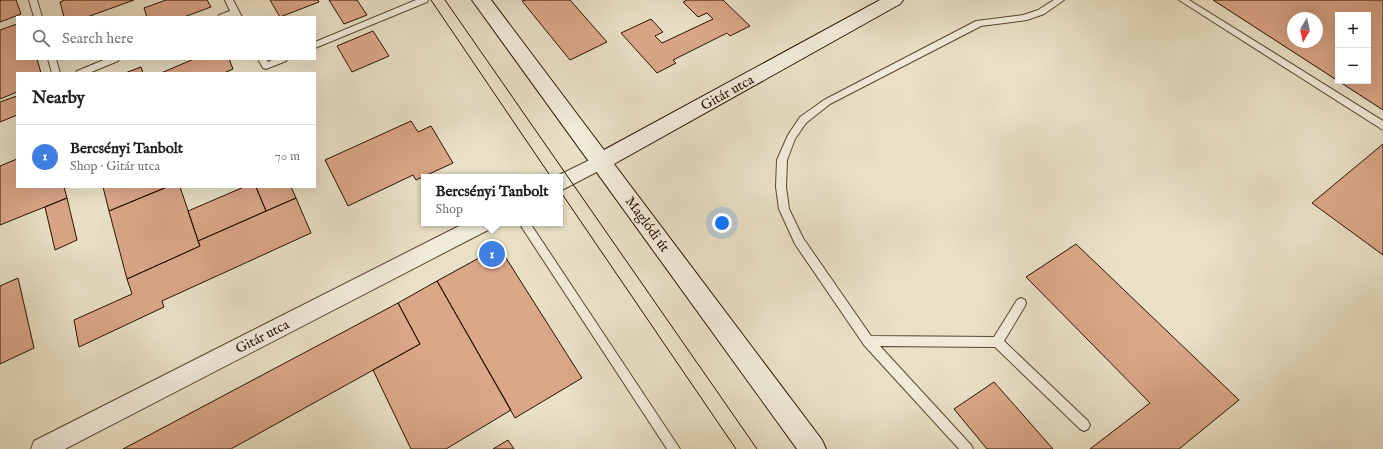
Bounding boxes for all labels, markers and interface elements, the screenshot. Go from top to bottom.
north arrow [1287,12,1323,48]
map controls [1335,12,1371,84]
button: + [1335,12,1371,48]
search box [16,16,316,60]
icon: search [30,27,52,49]
text: Search here [62,29,133,48]
button: − [1335,48,1371,84]
street label: Gitár utca [698,70,758,115]
text: Nearby [32,88,85,109]
text: Bercsényi Tanbolt [70,139,183,158]
text: 1 [43,148,47,165]
text: 70 m [275,148,300,165]
text: Shop · Gitár utca [70,158,160,175]
popup [421,174,563,226]
text: Bercsényi Tanbolt [436,182,549,201]
street label: Maglódi út [621,193,674,256]
text: Shop [436,201,463,218]
your location [712,213,732,233]
pin: 1 [479,239,505,269]
street label: Gitár utca [233,315,293,358]

